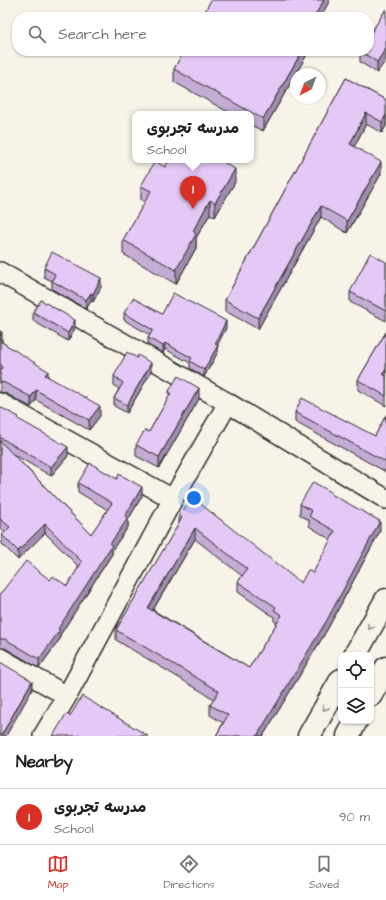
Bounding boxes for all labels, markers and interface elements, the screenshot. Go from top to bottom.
search box [12,12,374,56]
icon: search [26,23,48,45]
text: Search here [58,24,147,45]
north arrow [290,68,326,104]
popup [132,111,254,163]
text: مدرسه تجربوى [147,118,239,139]
text: School [147,141,187,159]
pin: 1 [180,176,206,209]
your location [184,488,204,508]
one-way arrow [368,623,375,630]
map controls [338,652,374,724]
button: locate [338,652,374,688]
button: layers [338,688,374,724]
one-way arrow [323,704,330,711]
text: Nearby [16,750,73,774]
text: مدرسه تجربوى [54,797,146,818]
text: 1 [28,808,30,826]
text: 90 m [339,808,370,826]
text: School [54,820,94,838]
tab: Map [47,853,69,892]
tab: Directions [163,853,215,892]
tab: Saved [309,853,339,892]

